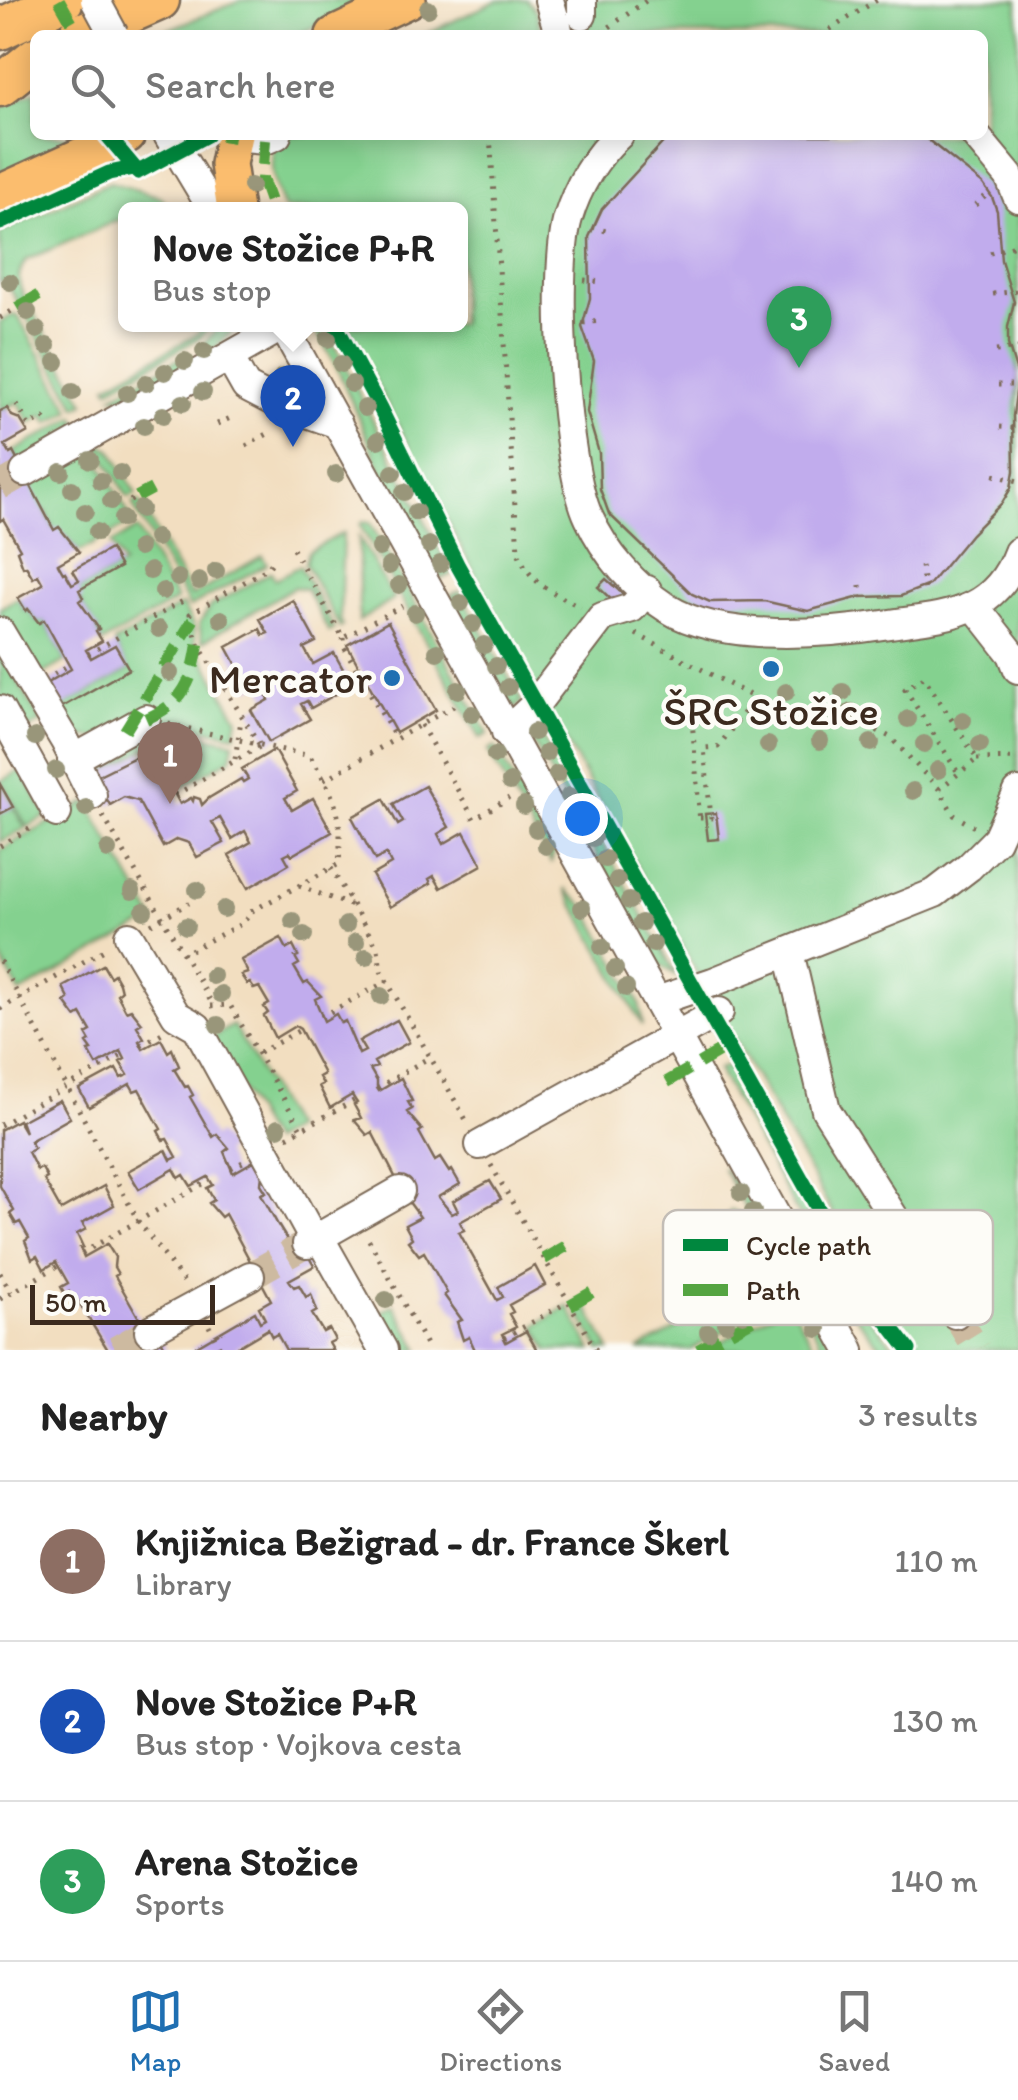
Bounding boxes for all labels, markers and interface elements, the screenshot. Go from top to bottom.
search box [30,30,988,140]
icon: search [65,58,120,113]
text: Search here [145,62,336,108]
popup [118,202,468,332]
text: Nove Stožice P+R [152,225,434,271]
text: Bus stop [152,271,271,309]
pin: 3 [766,286,832,368]
pin: 2 [260,364,326,447]
place label: Mercator [209,653,372,704]
marker: ŠRC Stožice [760,658,782,680]
marker: Mercator [381,667,403,689]
place label: ŠRC Stožice [663,685,879,736]
pin: 1 [138,722,202,804]
your location [557,793,608,844]
legend [663,1210,993,1325]
text: Cycle path [746,1228,871,1262]
text: Path [746,1273,800,1307]
scale bar [30,1280,215,1324]
text: 50 m [45,1285,107,1319]
text: Nearby [40,1390,167,1441]
text: 3 results [858,1396,978,1434]
text: Knjižnica Bežigrad - dr. France Škerl [135,1519,729,1565]
text: 1 [65,1542,80,1580]
text: 110 m [894,1542,978,1580]
text: Library [135,1565,232,1603]
text: Nove Stožice P+R [135,1679,417,1725]
text: 2 [64,1702,81,1740]
text: 130 m [892,1702,978,1740]
text: Bus stop · Vojkova cesta [135,1725,462,1763]
text: Arena Stožice [135,1839,358,1885]
text: 3 [64,1862,81,1900]
text: 140 m [890,1862,978,1900]
text: Sports [135,1885,225,1923]
tab: Map [128,1984,183,2078]
tab: Directions [439,1984,562,2078]
tab: Saved [818,1984,890,2078]

